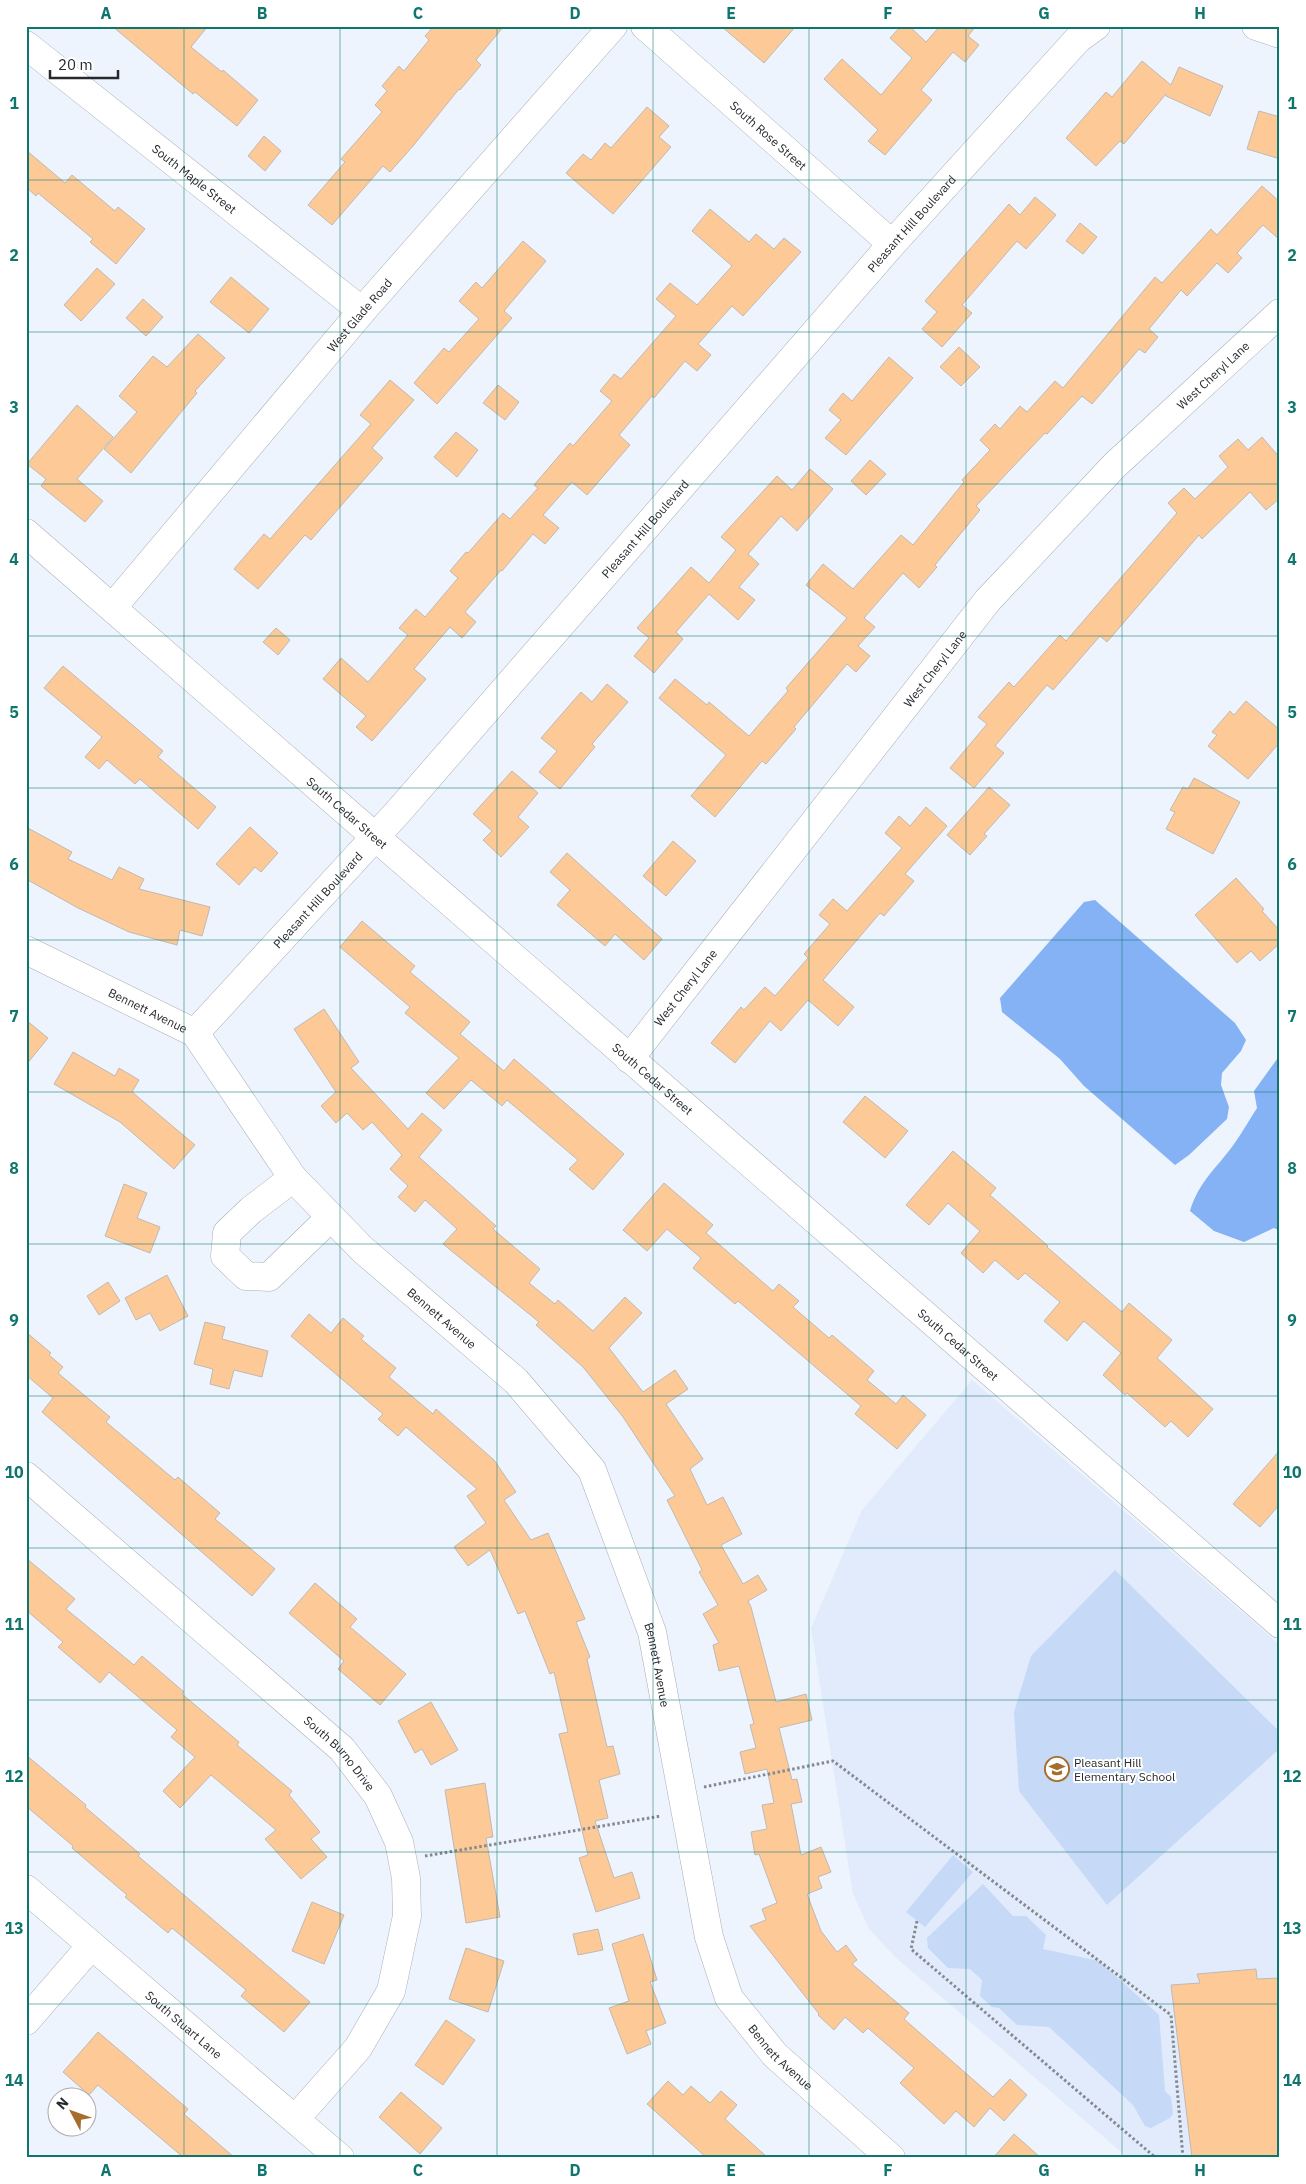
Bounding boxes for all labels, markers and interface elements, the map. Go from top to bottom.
text: A [101,3,112,23]
text: B [257,3,268,23]
text: C [413,3,423,23]
text: D [569,3,581,23]
text: E [726,3,736,23]
text: F [883,3,893,23]
text: G [1038,3,1050,23]
text: H [1194,3,1206,23]
scale bar [50,48,118,80]
text: 20 m [58,55,93,74]
text: 1 [9,93,19,113]
text: 1 [1287,93,1297,113]
street label: South Rose Street [727,97,810,173]
street label: South Maple Street [149,141,240,216]
street label: Pleasant Hill Boulevard [864,172,959,275]
text: 2 [9,245,19,265]
text: 2 [1287,245,1297,265]
street label: West Glade Road [324,275,395,355]
street label: West Cheryl Lane [1173,338,1252,412]
text: 3 [9,397,19,417]
text: 3 [1287,397,1297,417]
street label: Pleasant Hill Boulevard [598,476,691,581]
text: 4 [9,549,19,569]
text: 4 [1287,549,1297,569]
street label: West Cheryl Lane [900,627,969,710]
text: 5 [9,702,19,722]
text: 5 [1287,702,1297,722]
street label: South Cedar Street [304,773,391,852]
street label: Pleasant Hill Boulevard [270,849,365,951]
text: 6 [9,854,19,874]
text: 6 [1287,854,1297,874]
street label: West Cheryl Lane [650,946,720,1029]
street label: Bennett Avenue [106,984,190,1036]
text: 7 [9,1006,19,1026]
text: 7 [1287,1006,1297,1026]
street label: South Cedar Street [610,1039,696,1118]
text: 8 [9,1158,19,1178]
text: 8 [1287,1158,1297,1178]
street label: Bennett Avenue [405,1284,480,1352]
street label: South Cedar Street [915,1305,1002,1383]
text: 9 [9,1310,19,1330]
text: 9 [1287,1310,1297,1330]
text: 10 [4,1462,24,1482]
text: 10 [1282,1462,1302,1482]
text: 11 [4,1614,24,1634]
text: 11 [1282,1614,1302,1634]
street label: Bennett Avenue [642,1620,673,1709]
street label: South Burno Drive [301,1712,379,1794]
place label: Pleasant Hill Elementary School [1074,1755,1175,1784]
school or university icon: Pleasant Hill Elementary School [1044,1756,1070,1782]
text: 12 [4,1766,24,1786]
text: 12 [1282,1766,1302,1786]
text: 13 [4,1918,24,1938]
text: 13 [1282,1918,1302,1938]
street label: South Stuart Lane [143,1987,226,2062]
street label: Bennett Avenue [746,2021,816,2093]
text: 14 [4,2070,24,2090]
text: 14 [1282,2070,1302,2090]
north arrow [48,2086,98,2136]
text: N [52,2094,72,2113]
text: A [101,2160,112,2180]
text: B [257,2160,268,2180]
text: C [413,2160,423,2180]
text: D [569,2160,581,2180]
text: E [726,2160,736,2180]
text: F [883,2160,893,2180]
text: G [1038,2160,1050,2180]
text: H [1194,2160,1206,2180]

